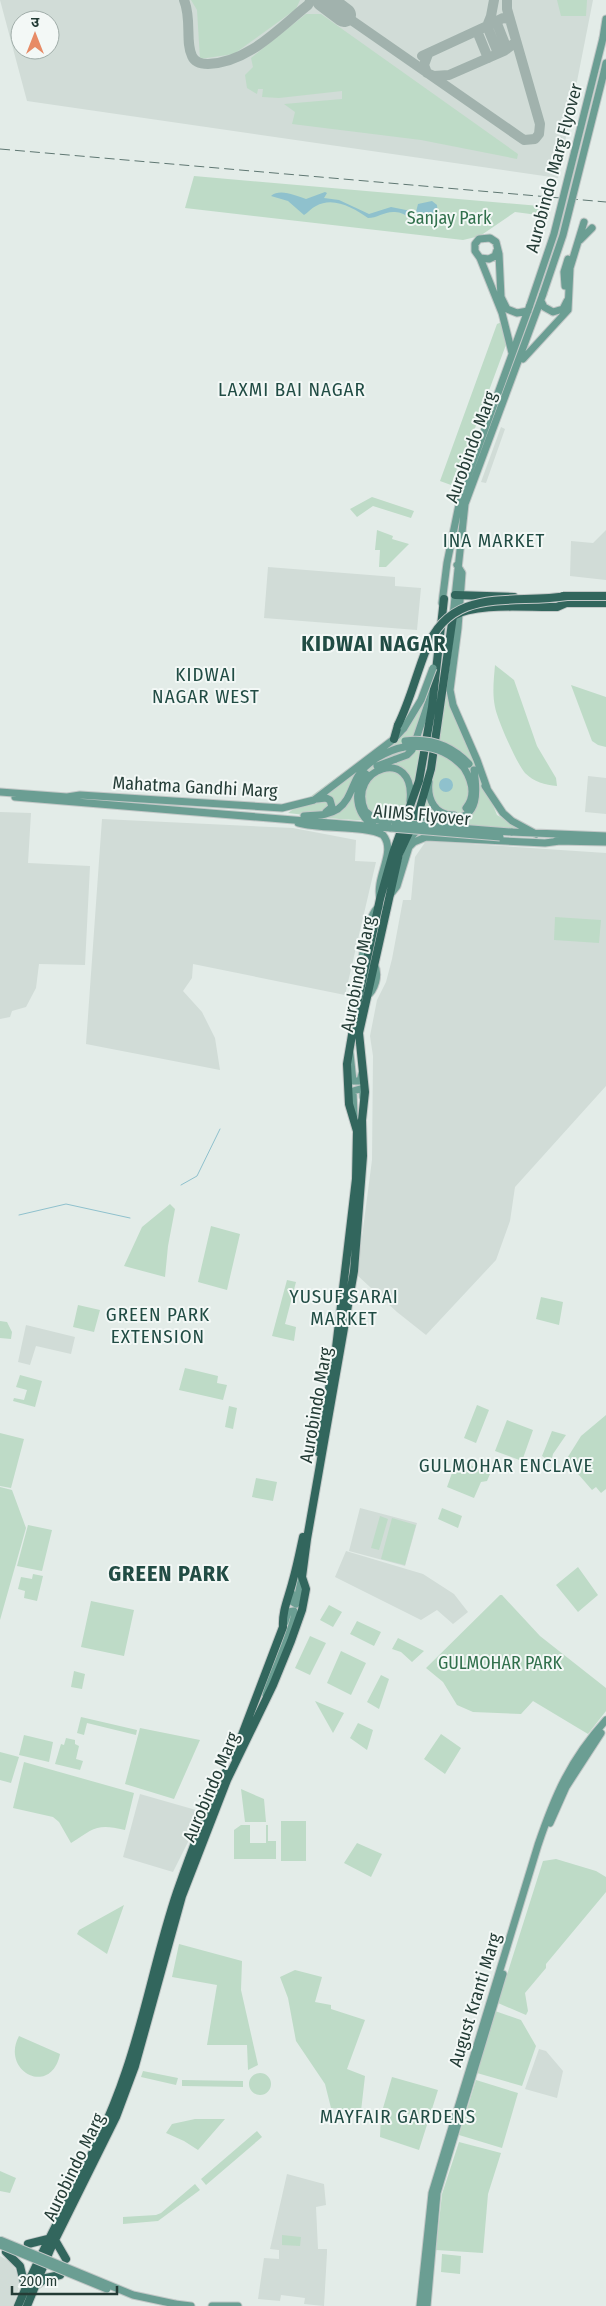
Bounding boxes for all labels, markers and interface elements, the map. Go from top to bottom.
north arrow [10,10,60,60]
text: उ [31,14,40,31]
street label: Aurobindo Marg Flyover [521,80,587,255]
park label: Sanjay Park [407,207,492,229]
district label: LAXMI BAI NAGAR [218,378,366,401]
street label: Aurobindo Marg [441,388,502,506]
district label: INA MARKET [443,529,545,552]
district label: KIDWAI NAGAR [301,630,447,657]
district label: KIDWAI NAGAR WEST [152,663,260,708]
street label: Mahatma Gandhi Marg [112,772,279,802]
street label: AIIMS Flyover [373,800,472,830]
street label: Aurobindo Marg [336,914,380,1034]
district label: YUSUF SARAI MARKET [289,1285,399,1330]
district label: GREEN PARK EXTENSION [106,1303,210,1348]
street label: Aurobindo Marg [295,1345,337,1465]
district label: GULMOHAR ENCLAVE [419,1454,593,1477]
district label: GREEN PARK [108,1560,230,1587]
park label: GULMOHAR PARK [438,1652,563,1674]
street label: Aurobindo Marg [178,1728,244,1845]
street label: August Kranti Marg [444,1930,506,2070]
district label: MAYFAIR GARDENS [320,2105,476,2128]
street label: Aurobindo Marg [38,2109,110,2224]
scale bar [12,2264,118,2296]
text: 200 m [20,2272,57,2290]

